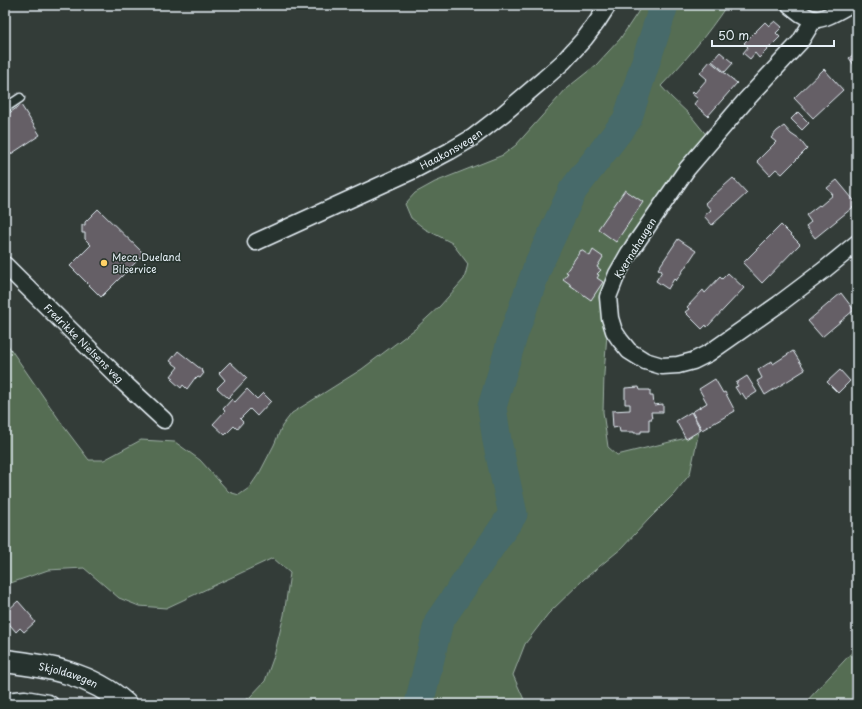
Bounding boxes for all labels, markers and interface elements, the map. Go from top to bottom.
scale bar [712,22,834,48]
text: 50 m [718,26,749,44]
street label: Haakonsvegen [417,125,485,173]
street label: Kvernahaugen [610,215,659,281]
place label: Meca Dueland Bilservice [112,249,181,276]
marker: Meca Dueland Bilservice [99,258,109,268]
street label: Fredrikke Nielsens veg [41,300,128,386]
street label: Skjoldavegen [38,658,101,691]

